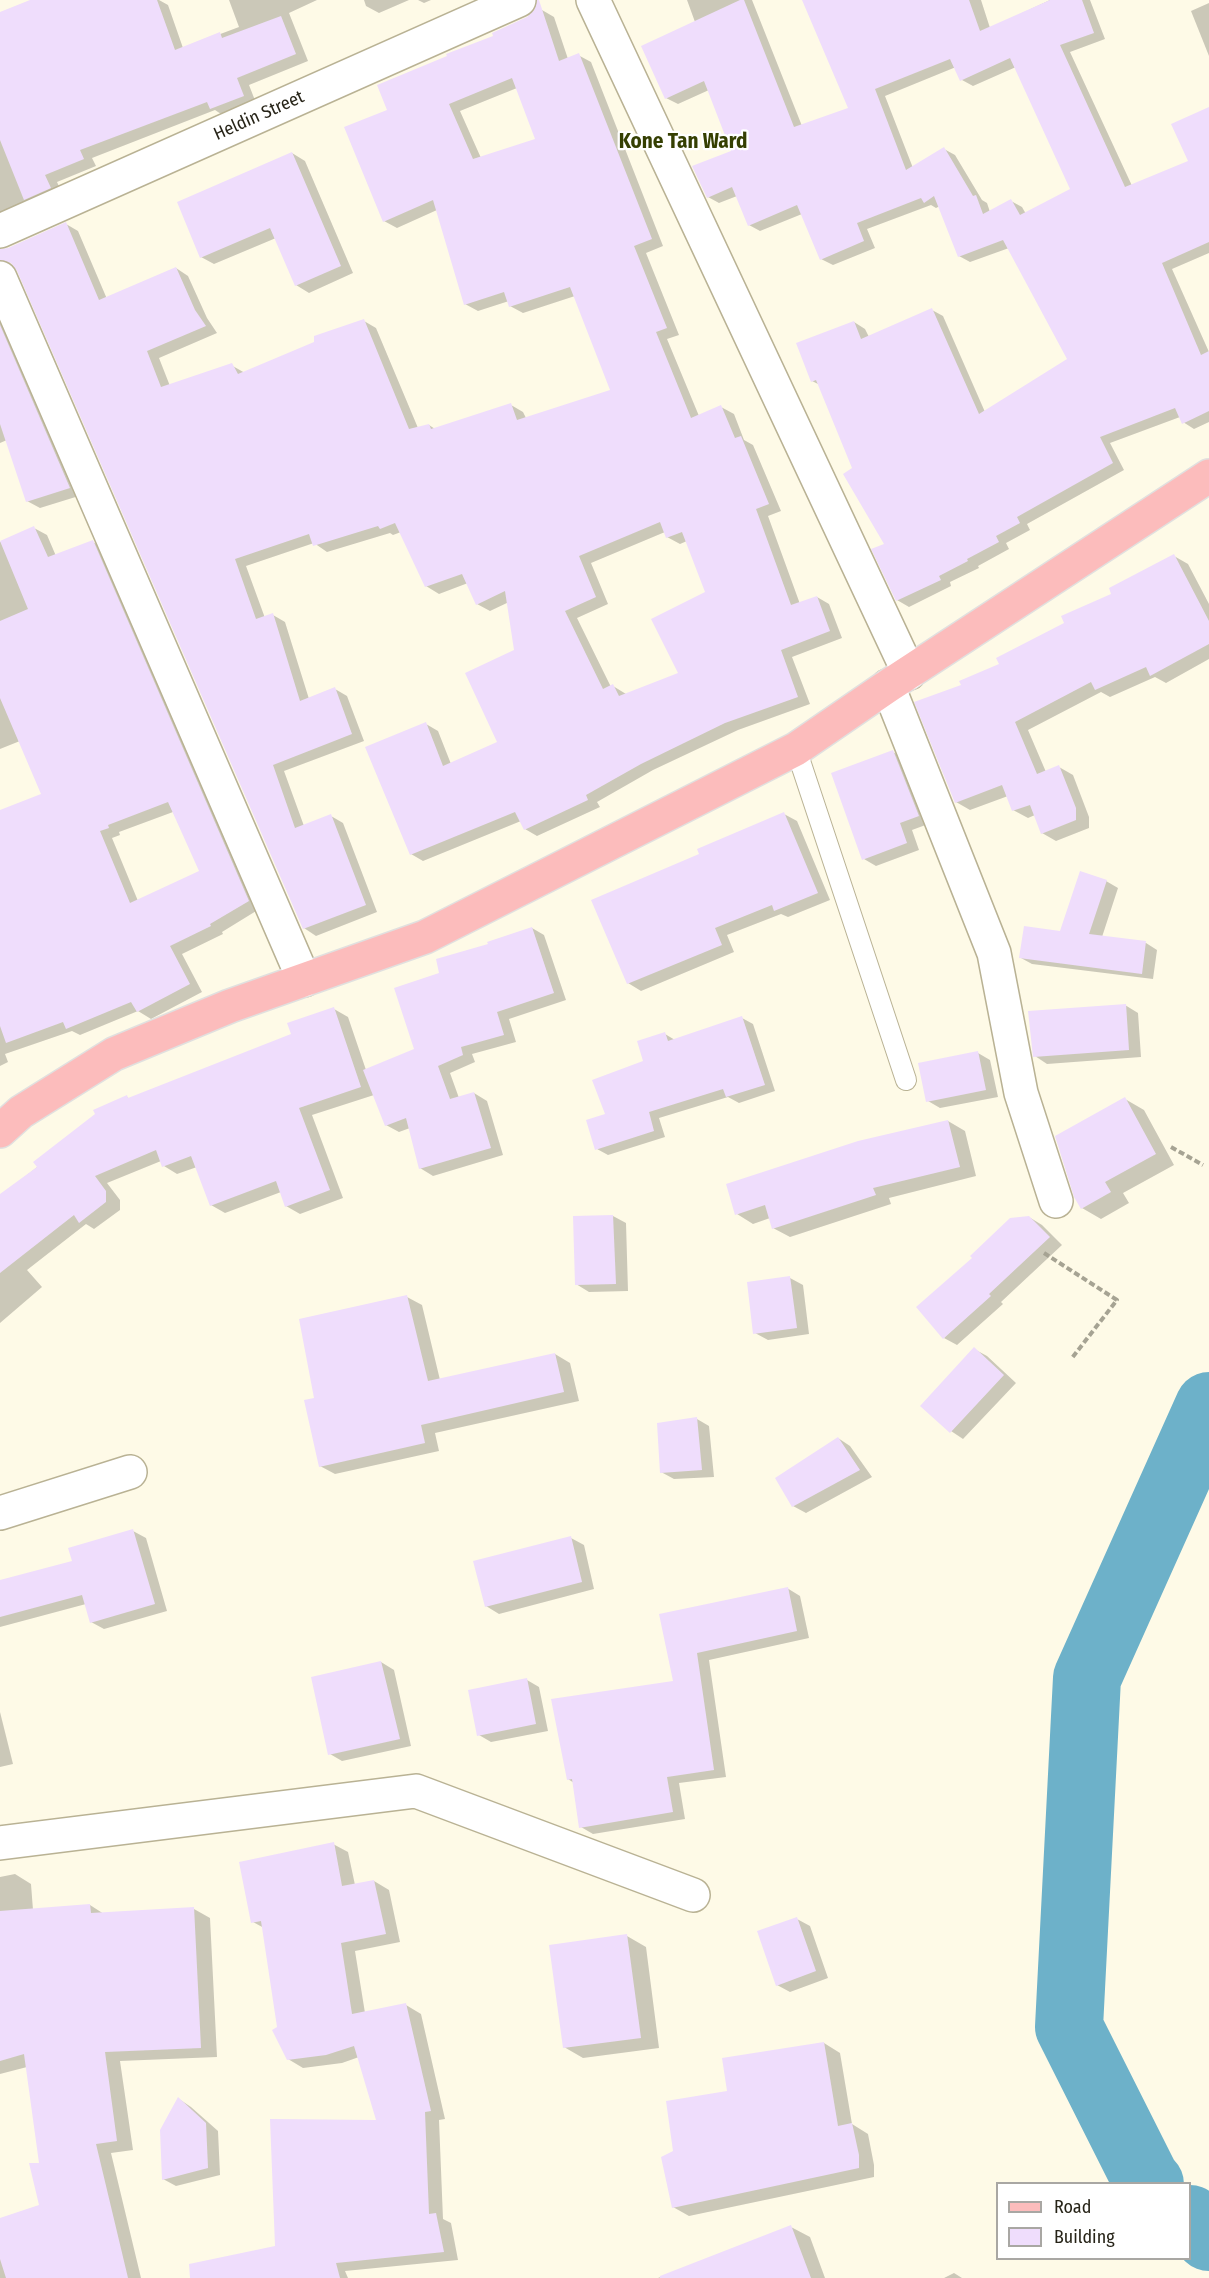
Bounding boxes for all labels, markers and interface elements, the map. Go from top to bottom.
street label: Heldin Street [210,86,308,146]
district label: Kone Tan Ward [619,129,747,155]
legend [996,2182,1191,2260]
text: Road [1054,2196,1091,2218]
text: Building [1054,2226,1115,2248]

